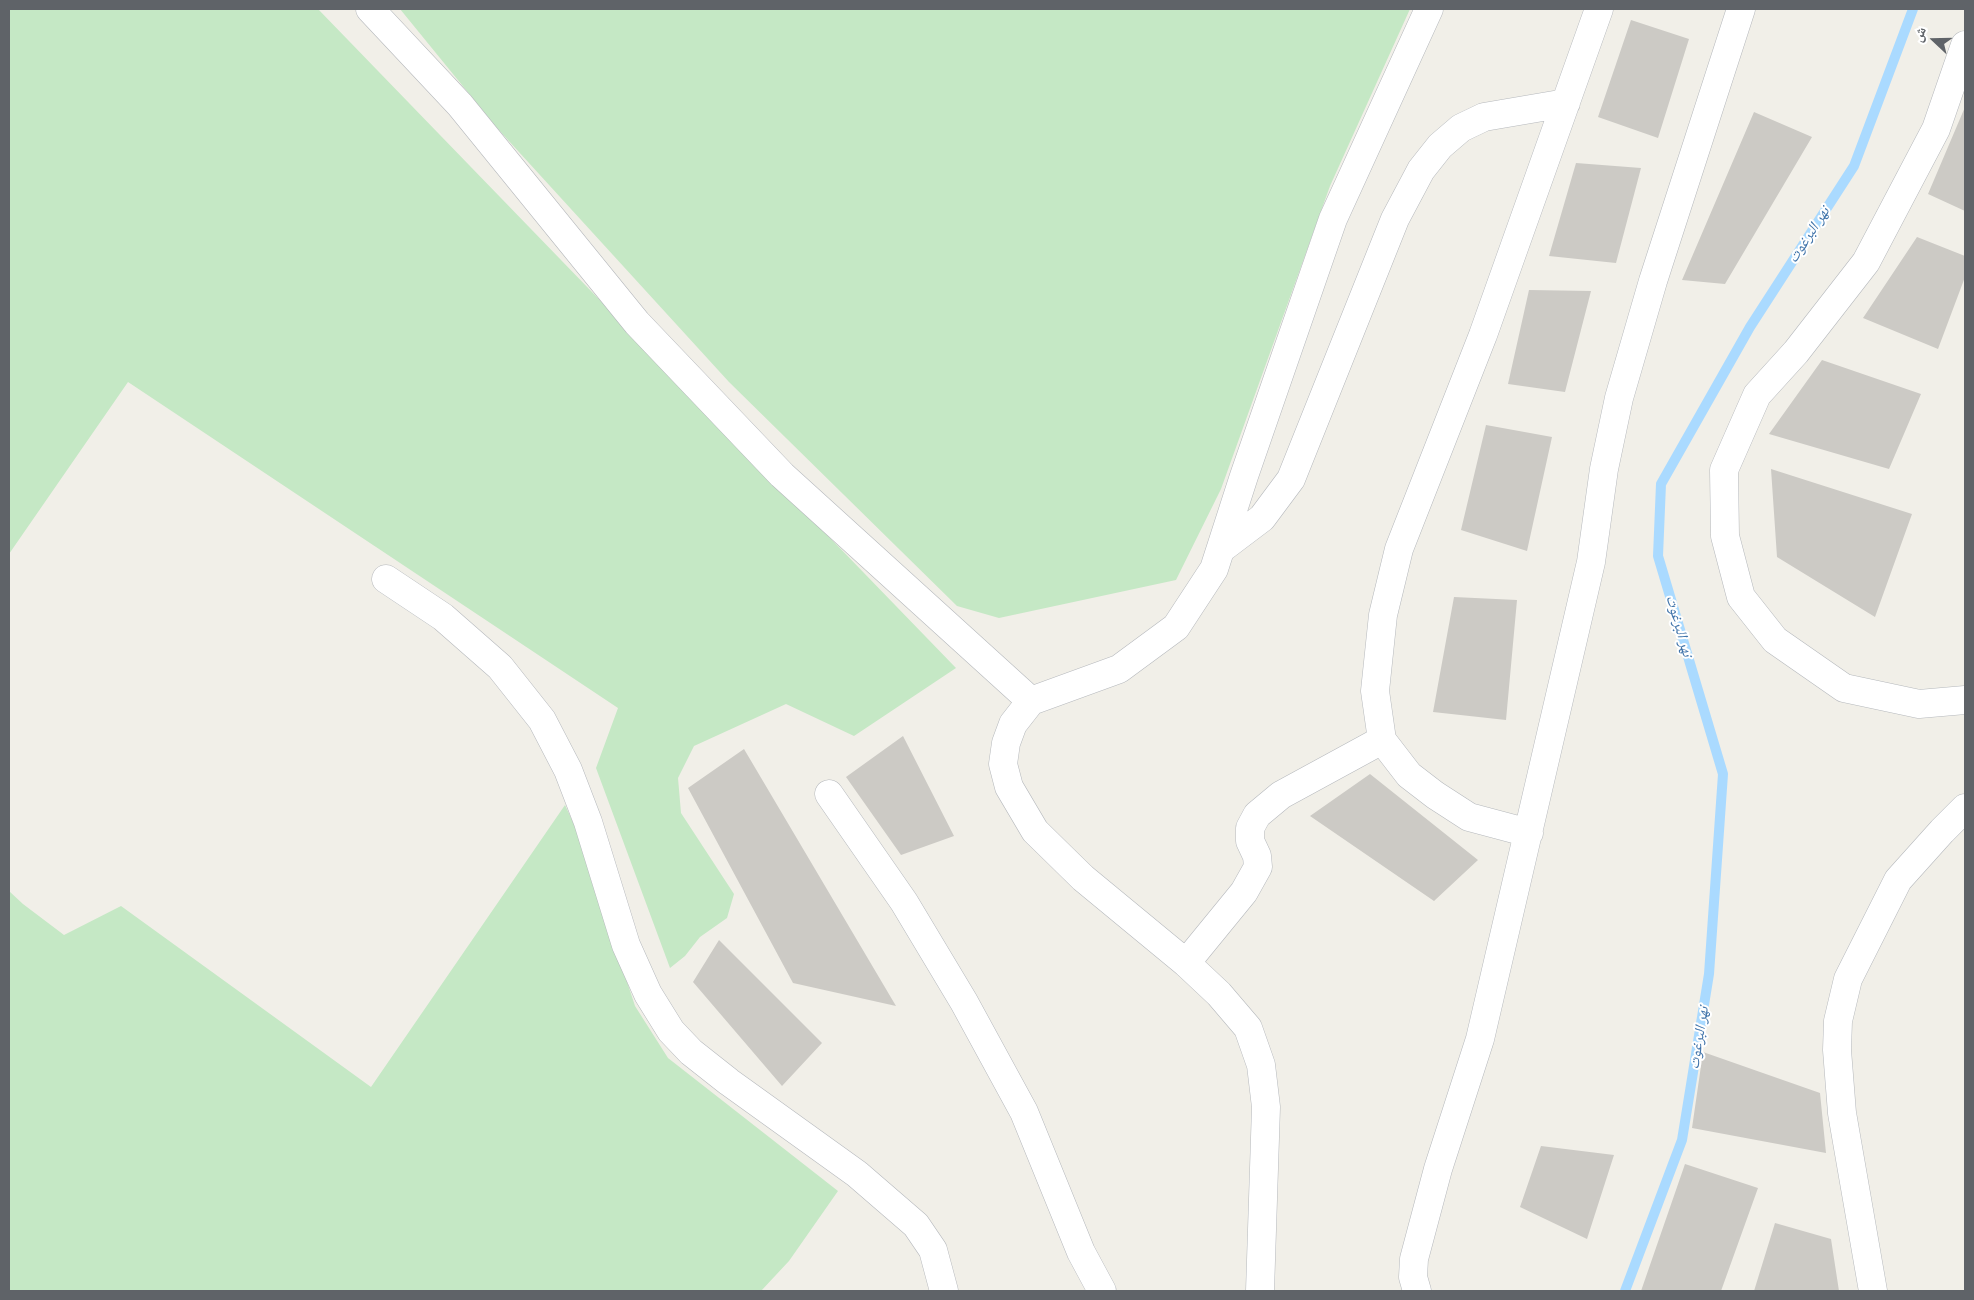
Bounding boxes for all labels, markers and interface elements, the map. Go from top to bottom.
north arrow [1909,15,1959,65]
text: ش [1909,24,1930,44]
water label: نهر البرغوت [1784,204,1834,266]
water label: نهر البرغوت [1662,593,1696,659]
water label: نهر البرغوت [1685,1005,1713,1071]

